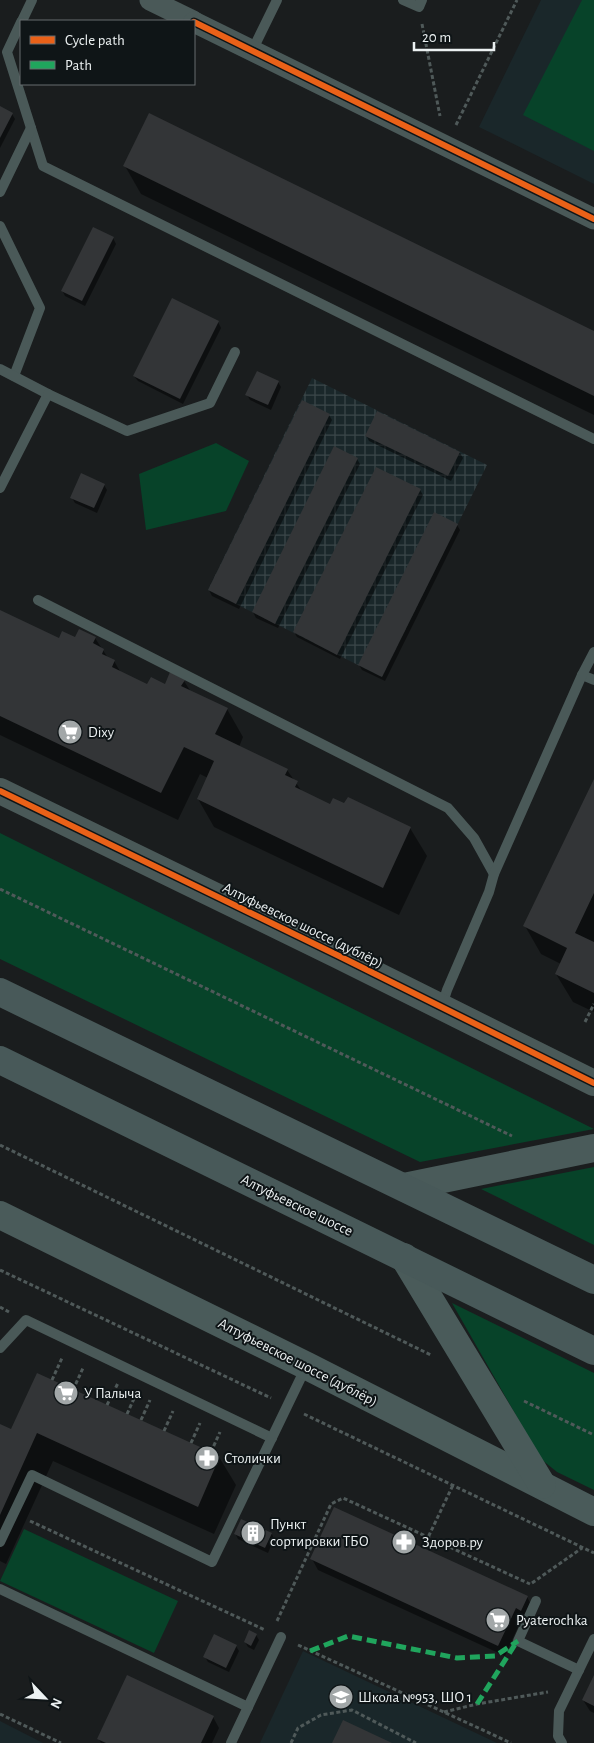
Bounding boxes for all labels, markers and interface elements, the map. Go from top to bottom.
legend [20,20,195,85]
scale bar [414,20,494,52]
text: 20 m [422,30,451,45]
text: Cycle path [65,33,125,48]
text: Path [65,58,92,73]
supermarket icon: Dixy [57,719,83,745]
place label: Dixy [88,725,115,740]
street label: Алтуфьевское шоссе (дублёр) [220,880,385,971]
street label: Алтуфьевское шоссе [238,1172,355,1239]
street label: Алтуфьевское шоссе (дублёр) [216,1316,380,1409]
supermarket icon: У Палыча [53,1380,79,1406]
place label: У Палыча [84,1386,141,1401]
pharmacy icon: Столички [194,1445,220,1471]
place label: Столички [224,1451,281,1466]
place label: Пункт сортировки ТБО [270,1517,369,1549]
building icon: Пункт сортировки ТБО [240,1520,266,1546]
pharmacy icon: Здоров.ру [391,1529,417,1555]
place label: Здоров.ру [422,1535,484,1550]
supermarket icon: Pyaterochka [485,1607,511,1633]
place label: Pyaterochka [516,1613,588,1628]
north arrow [20,1673,70,1723]
school or university icon: Школа №953, ШО 1 [328,1684,354,1710]
place label: Школа №953, ШО 1 [358,1690,472,1705]
text: N [47,1696,64,1710]

